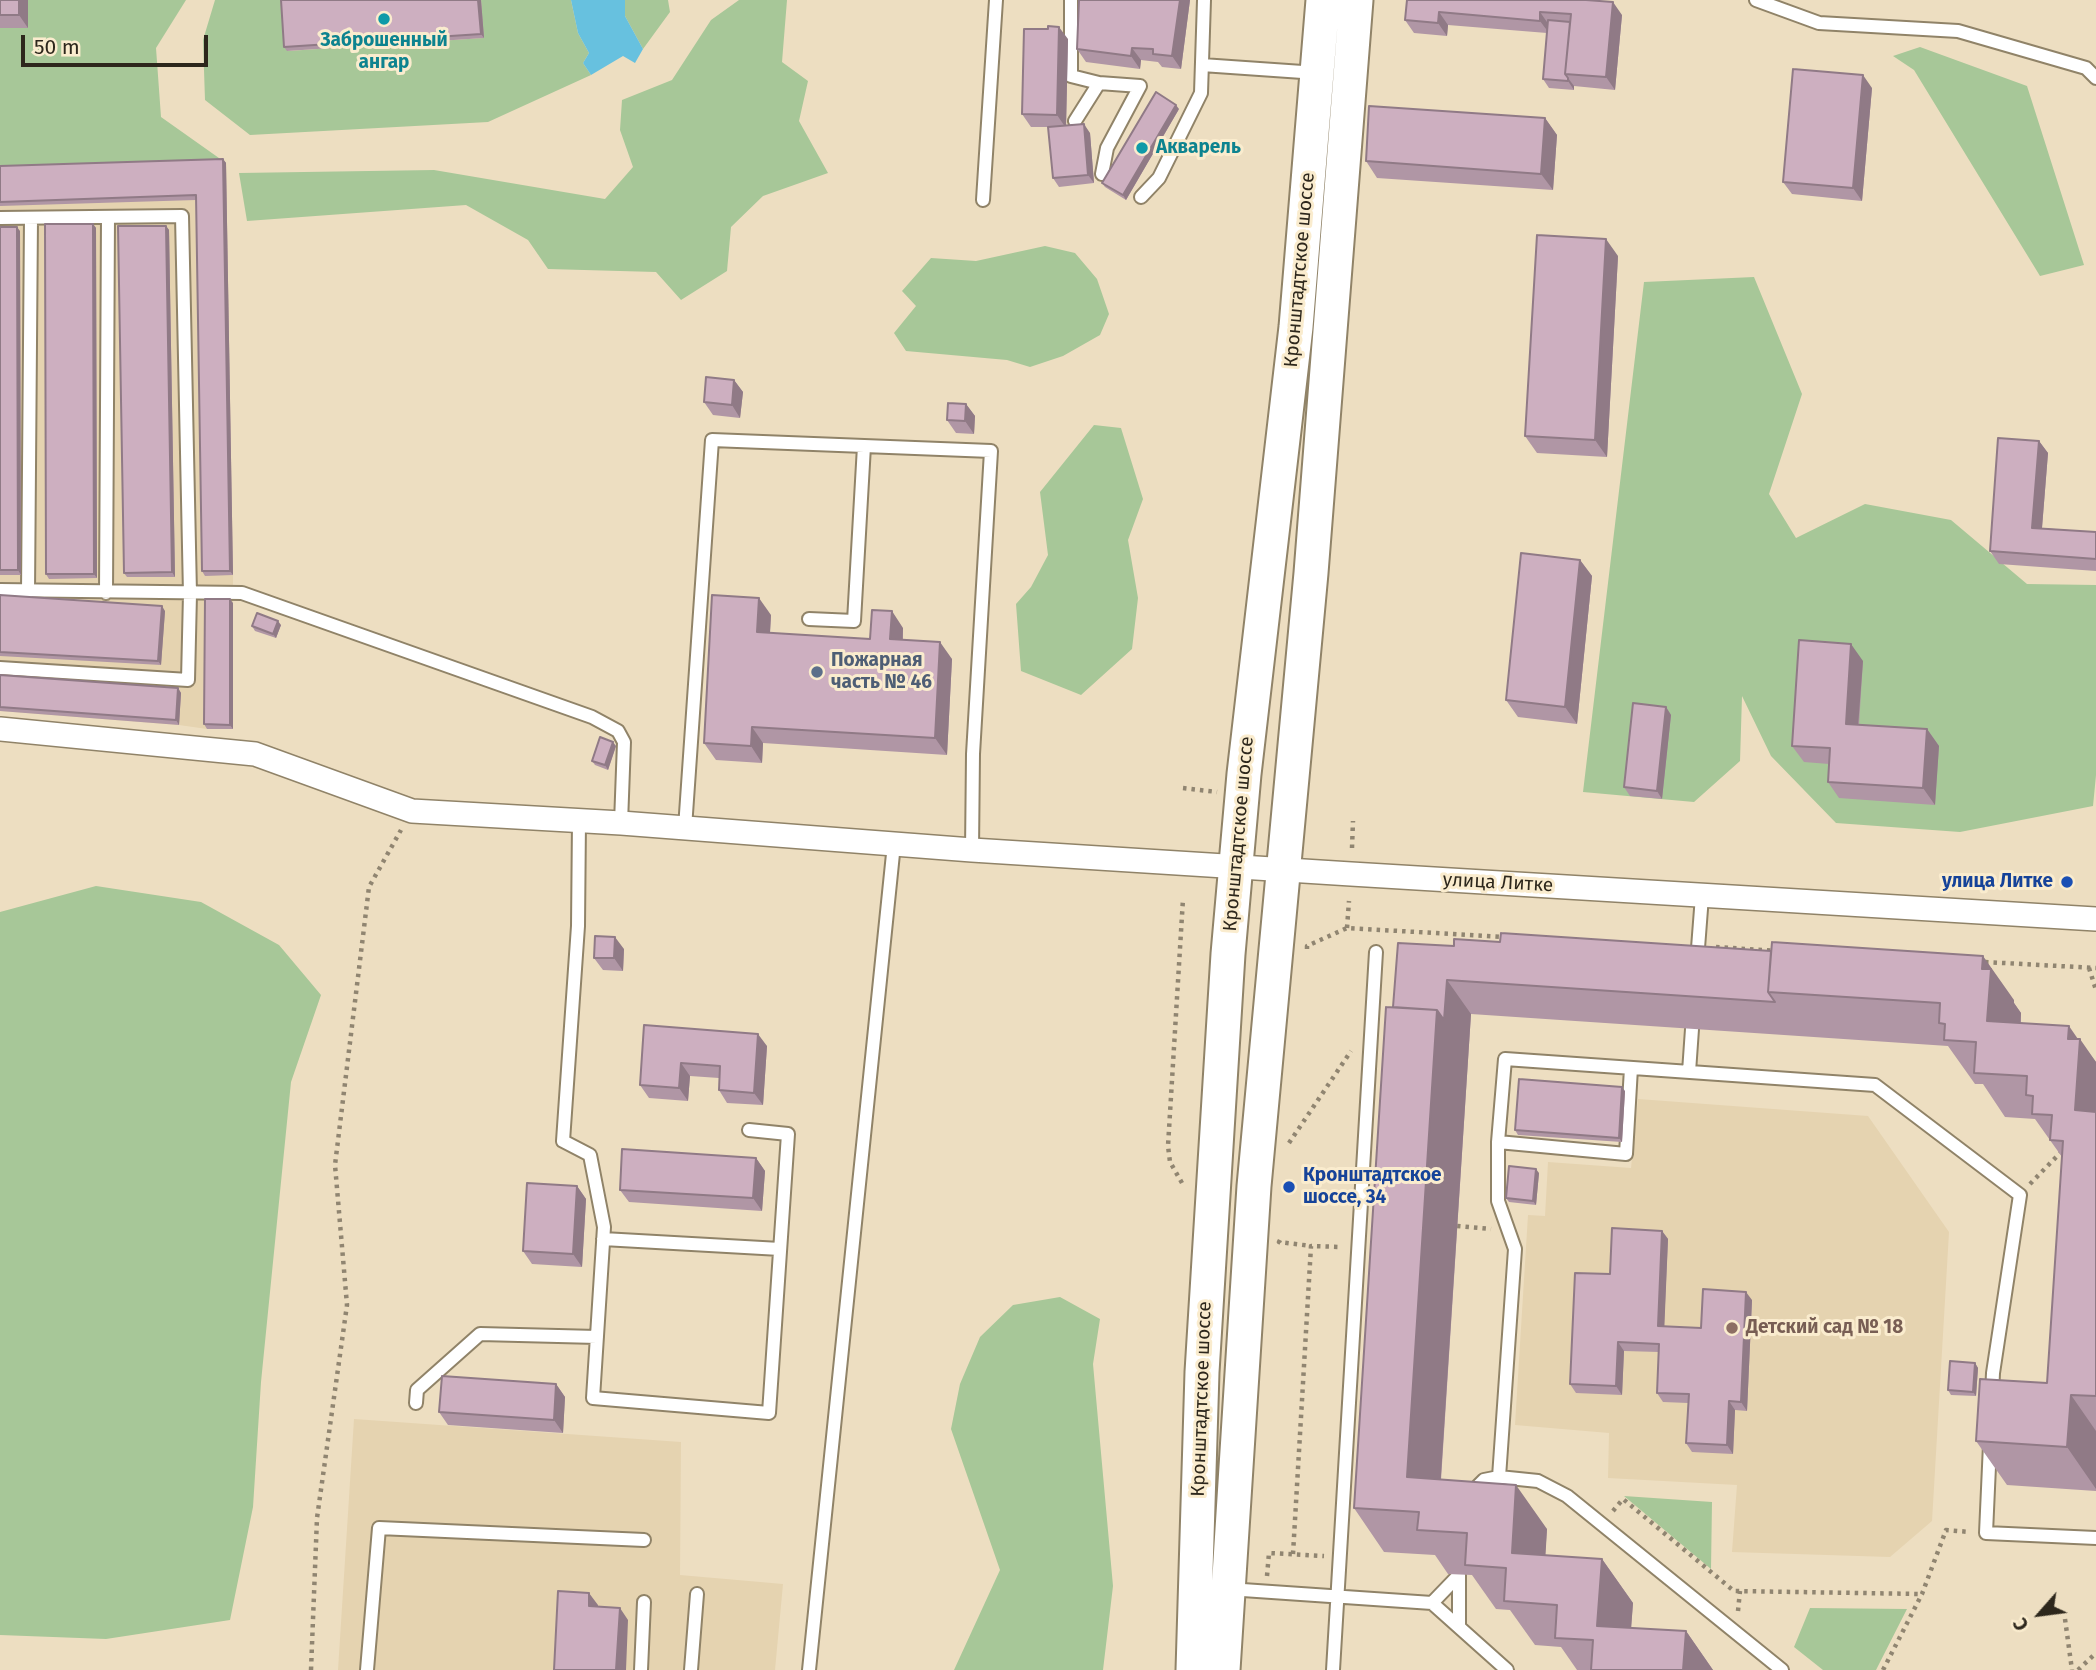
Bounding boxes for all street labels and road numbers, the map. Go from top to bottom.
street label: Кронштадтское шоссе [1280,171,1320,369]
street label: Кронштадтское шоссе [1219,735,1259,933]
street label: улица Литке [1442,869,1554,897]
street label: Кронштадтское шоссе [1187,1301,1217,1497]

